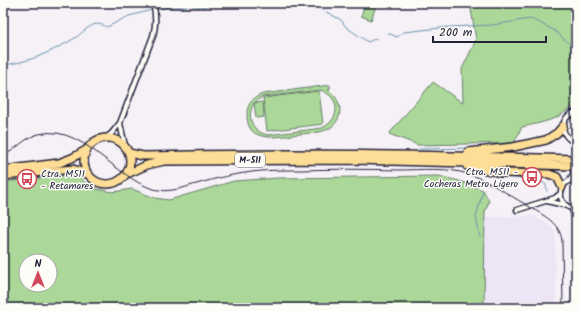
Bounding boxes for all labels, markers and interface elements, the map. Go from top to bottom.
scale bar [433,18,546,44]
text: 200 m [439,23,473,42]
road number: M-511 [235,153,265,167]
place label: Ctra. M511 - Cocheras Metro Ligero [424,164,518,192]
place label: Ctra. M511 - Retamares [41,166,94,194]
bus stop icon: Ctra. M511 - Cocheras Metro Ligero [521,166,543,188]
bus stop icon: Ctra. M511 - Retamares [16,168,38,190]
north arrow [18,253,58,293]
text: N [35,255,42,273]

